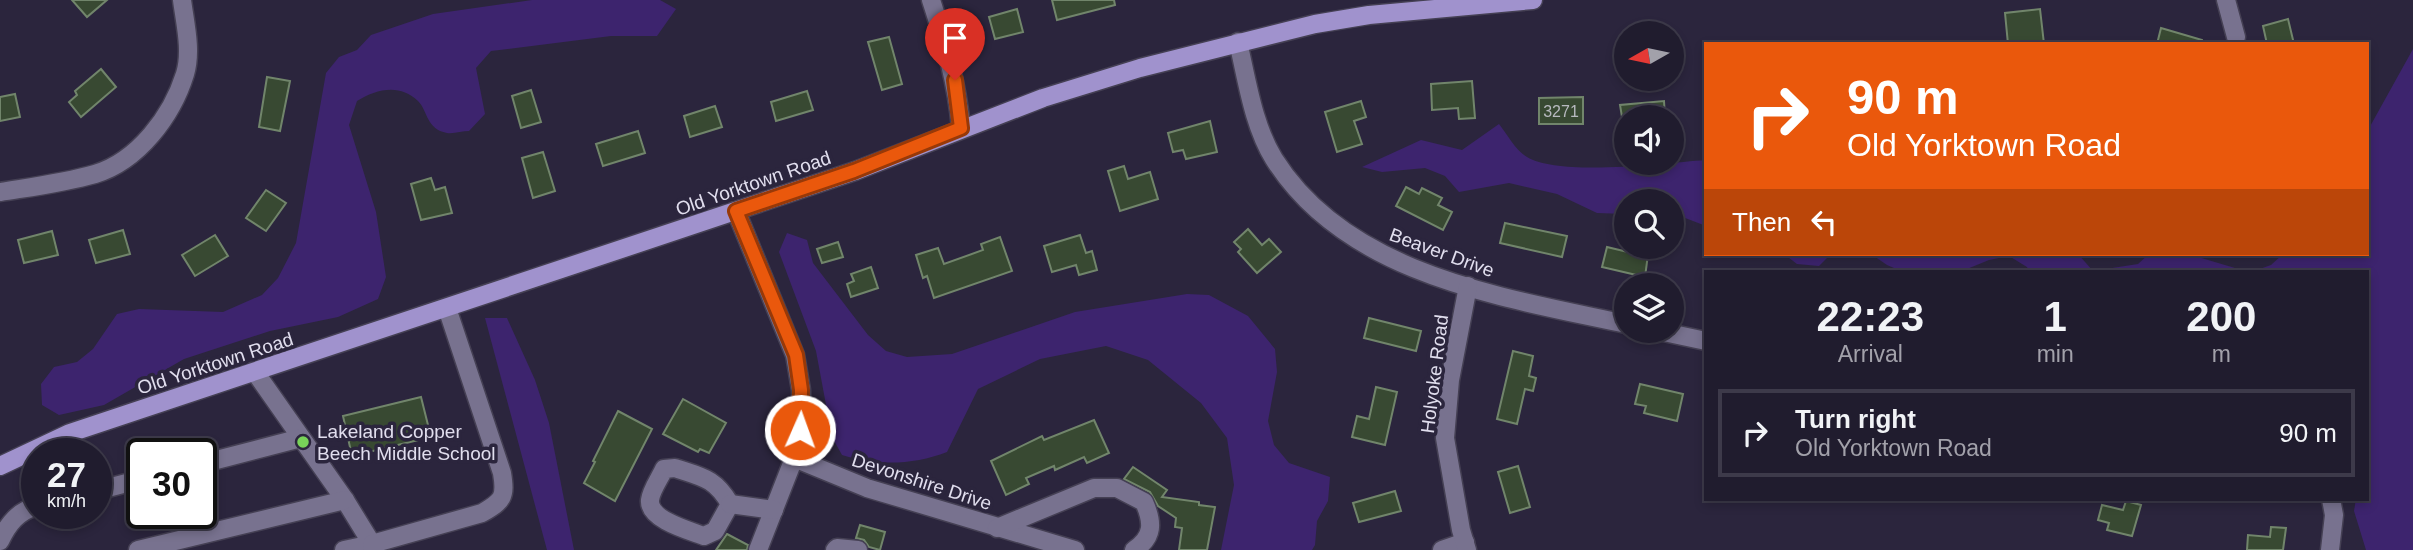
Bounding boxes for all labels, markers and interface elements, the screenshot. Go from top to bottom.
pin [925,8,985,80]
icon: arrive [936,19,974,57]
north arrow [1614,21,1684,91]
map controls [1614,21,1684,343]
icon: right [1732,70,1823,161]
text: 90 m [1847,70,1959,124]
house number: 3271 [1543,103,1579,120]
button: sound [1614,105,1684,175]
text: Old Yorktown Road [1847,127,2121,163]
street label: Old Yorktown Road [673,147,833,220]
button: search [1614,189,1684,259]
icon: left [1805,203,1843,241]
text: Then [1732,207,1791,237]
street label: Beaver Drive [1387,224,1497,281]
button: layers [1614,273,1684,343]
text: 22:23 [1817,293,1924,340]
text: 1 [2043,293,2067,340]
text: 200 [2186,293,2256,340]
street label: Holyoke Road [1417,314,1452,435]
street label: Old Yorktown Road [135,328,296,399]
text: Arrival [1838,341,1903,367]
text: min [2037,341,2074,367]
text: m [2212,341,2231,367]
position arrow [763,393,837,467]
text: Turn right [1795,404,1916,434]
icon: right [1736,414,1774,452]
text: 90 m [2279,418,2337,448]
place label: Lakeland Copper Beech Middle School [317,421,496,464]
marker: Lakeland Copper Beech Middle School [295,434,311,450]
text: Old Yorktown Road [1795,435,1992,461]
speed limit sign: 30 [126,438,217,529]
street label: Devonshire Drive [849,449,994,514]
text: 27 [47,455,86,494]
text: km/h [47,491,86,511]

